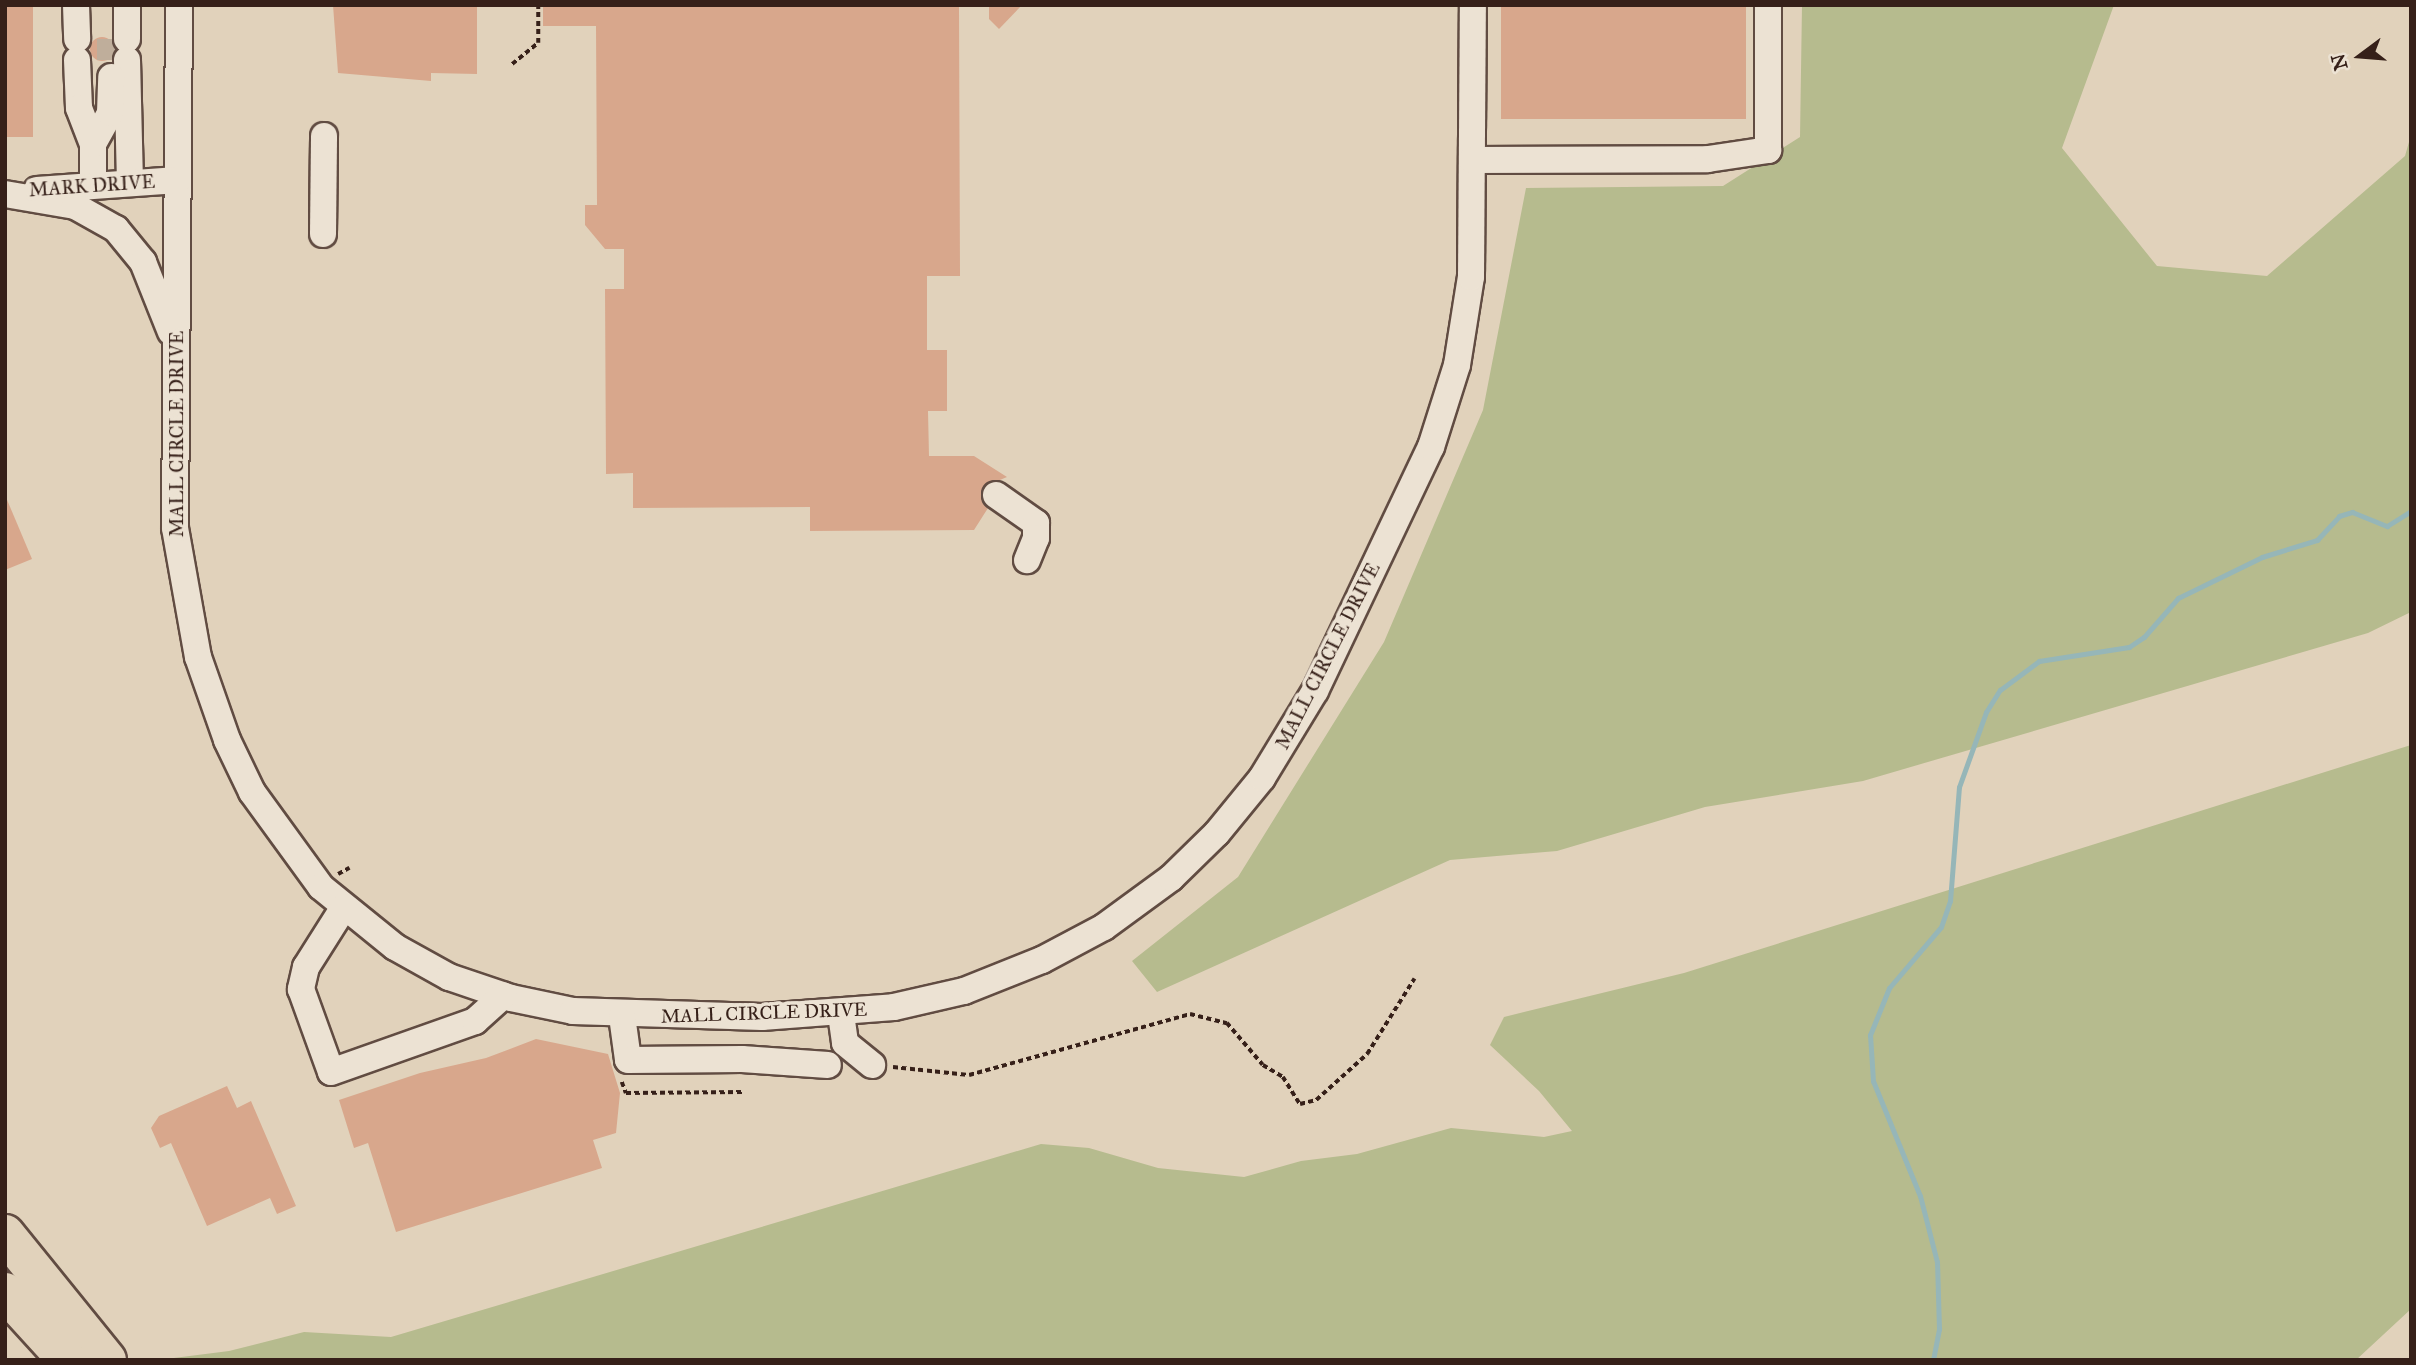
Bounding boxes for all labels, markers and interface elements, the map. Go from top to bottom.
north arrow [2325,21,2395,91]
text: N [2326,51,2353,73]
street label: MARK DRIVE [28,170,156,202]
street label: MALL CIRCLE DRIVE [166,331,188,537]
street label: MALL CIRCLE DRIVE [1271,559,1385,753]
street label: MALL CIRCLE DRIVE [660,998,868,1028]

